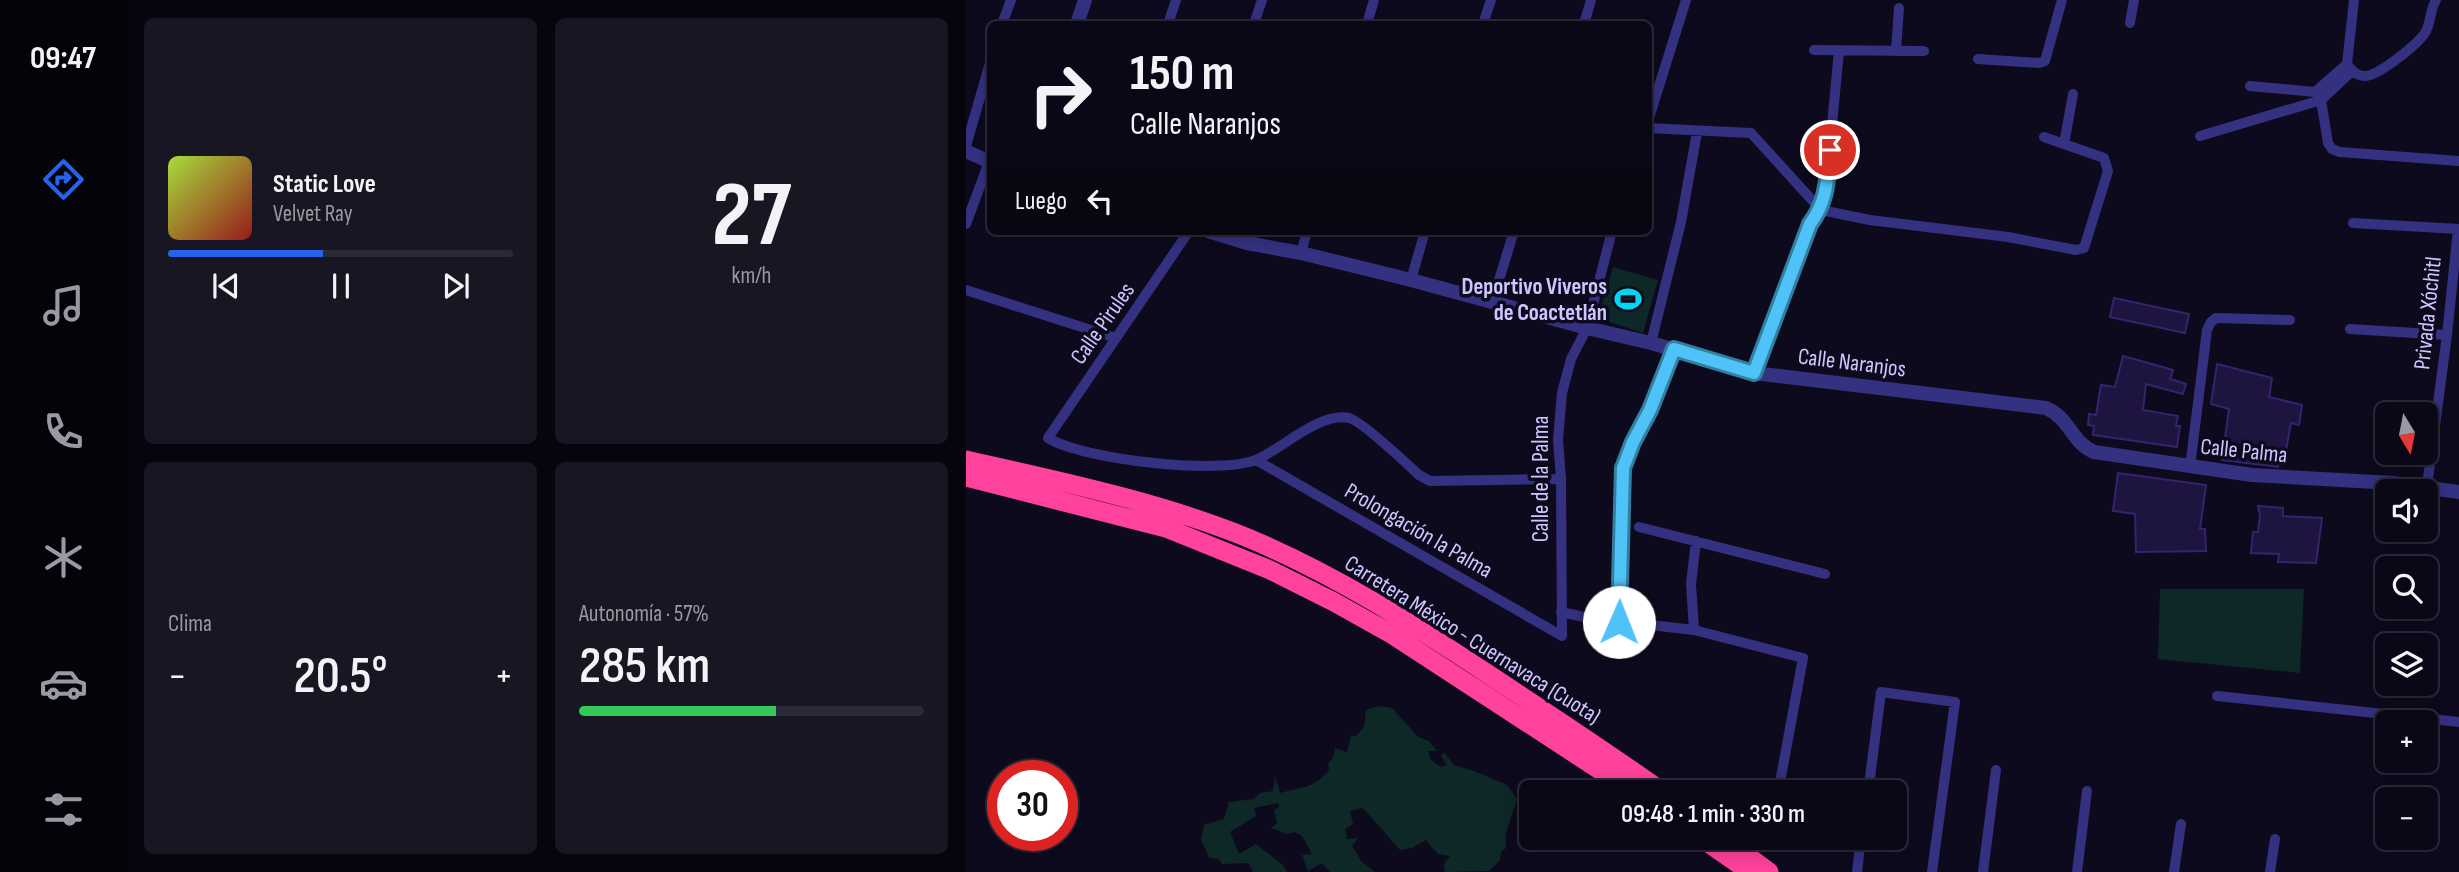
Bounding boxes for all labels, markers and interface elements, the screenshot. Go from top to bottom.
text: 09:47 [30,39,96,78]
text: 150 m [1130,45,1234,104]
icon: right [1015,49,1106,140]
text: Calle Naranjos [1130,105,1281,144]
pin [1800,120,1860,180]
icon: arrive [1811,131,1849,169]
icon: directions [39,155,88,204]
text: 27 [712,162,791,271]
text: Static Love [273,169,376,200]
icon: left [1081,182,1119,220]
text: Luego [1015,186,1067,217]
text: Velvet Ray [273,200,353,228]
street label: Privada Xóchitl [2408,255,2448,371]
text: km/h [732,262,771,290]
icon: previous [207,267,245,305]
icon: pause [322,267,360,305]
icon: next [437,267,475,305]
place label: Deportivo Viveros de Coactetlán [1462,273,1607,327]
street label: Calle Pirules [1065,277,1141,370]
icon: music [39,281,88,330]
sports icon: Deportivo Viveros de Coactetlán [1613,284,1643,314]
street label: Calle Naranjos [1796,342,1907,384]
north arrow [2375,402,2438,466]
map controls [2375,402,2438,850]
icon: phone [39,407,88,456]
street label: Calle de la Palma [1527,416,1555,542]
street label: Calle Palma [2199,433,2289,469]
street label: Prolongación la Palma [1339,477,1498,585]
button: sound [2375,479,2438,542]
icon: climate [39,533,88,582]
street label: Carretera México - Cuernavaca (Cuota) [1339,549,1606,730]
button: search [2375,556,2438,619]
position arrow [1582,585,1656,659]
text: Autonomía · 57% [579,600,709,628]
text: Clima [168,610,212,638]
button: layers [2375,633,2438,696]
text: 285 km [579,635,710,698]
text: 20.5° [294,645,387,708]
text: − [168,654,187,699]
text: + [494,654,513,699]
icon: car [39,659,88,708]
button: + [2375,710,2438,773]
speed limit sign: 30 [987,760,1078,851]
icon: filters [39,785,88,834]
button: − [2375,787,2438,850]
text: 09:48 · 1 min · 330 m [1621,799,1805,830]

